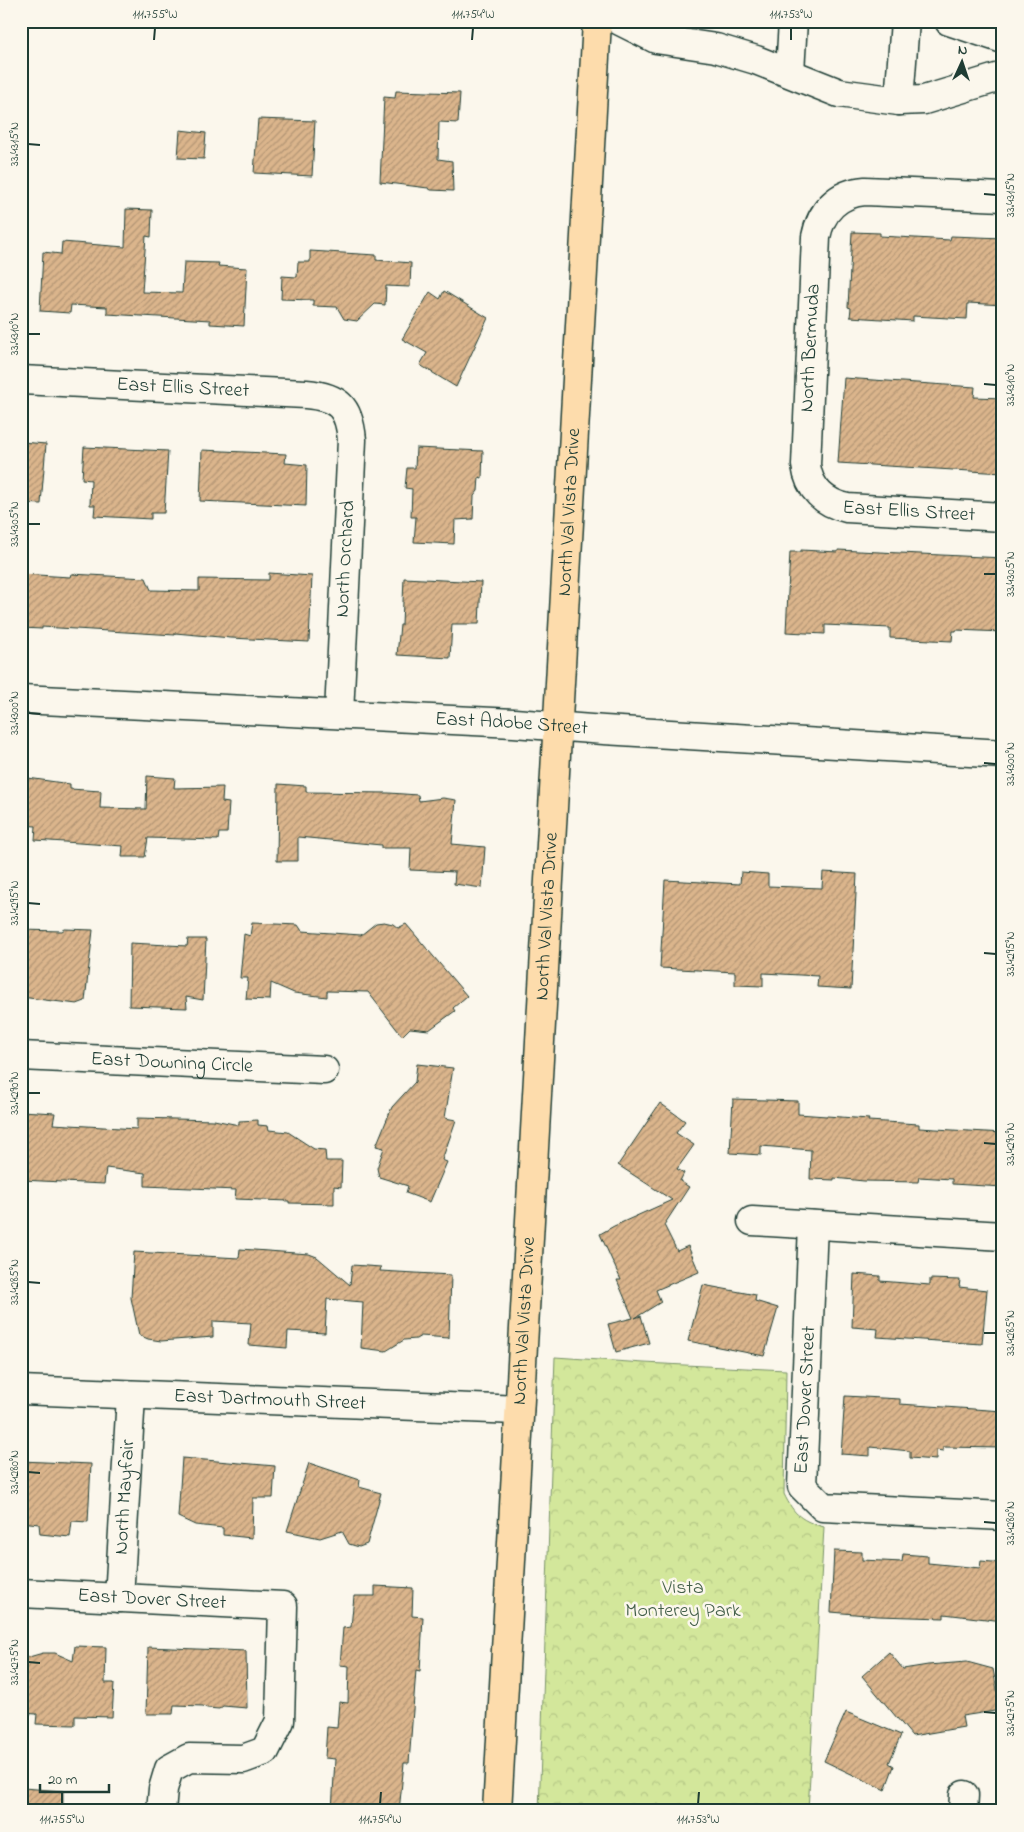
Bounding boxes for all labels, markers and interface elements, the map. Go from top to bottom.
text: 111.755°W [132,6,178,24]
text: 111.754°W [451,6,495,24]
text: 111.753°W [769,6,813,24]
north arrow [936,38,986,88]
text: N [957,40,968,61]
text: 33.4315°N [6,122,24,166]
text: 33.4315°N [1002,173,1020,217]
street label: North Bermuda [793,283,829,413]
text: 33.4310°N [6,313,24,355]
text: 33.4310°N [1002,364,1020,406]
street label: East Ellis Street [116,370,250,406]
street label: North Val Vista Drive [550,427,589,597]
street label: East Ellis Street [842,493,976,530]
street label: North Orchard [328,500,364,618]
text: 33.4305°N [6,501,24,547]
text: 33.4305°N [1002,551,1020,597]
text: 33.4300°N [6,691,24,735]
street label: East Adobe Street [434,705,589,743]
text: 33.4300°N [1002,742,1020,786]
street label: North Val Vista Drive [528,831,566,1001]
text: 33.4295°N [6,880,24,926]
text: 33.4295°N [1002,931,1020,977]
street label: East Downing Circle [90,1045,254,1081]
text: 33.4290°N [6,1071,24,1115]
text: 33.4290°N [1002,1122,1020,1166]
street label: North Val Vista Drive [505,1236,544,1406]
text: 33.4285°N [6,1259,24,1305]
text: 33.4285°N [1002,1310,1020,1356]
street label: East Dover Street [788,1325,824,1475]
street label: East Dartmouth Street [173,1382,367,1418]
street label: North Mayfair [107,1438,143,1556]
text: 33.4280°N [6,1450,24,1494]
text: 33.4280°N [1002,1501,1020,1545]
park label: Vista Monterey Park [625,1574,741,1626]
street label: East Dover Street [77,1581,227,1618]
text: 33.4275°N [6,1639,24,1685]
text: 33.4275°N [1002,1690,1020,1736]
scale bar [40,1762,109,1794]
text: 20 m [48,1769,78,1791]
text: 111.755°W [39,1811,85,1829]
text: 111.754°W [358,1811,402,1829]
text: 111.753°W [676,1811,720,1829]

